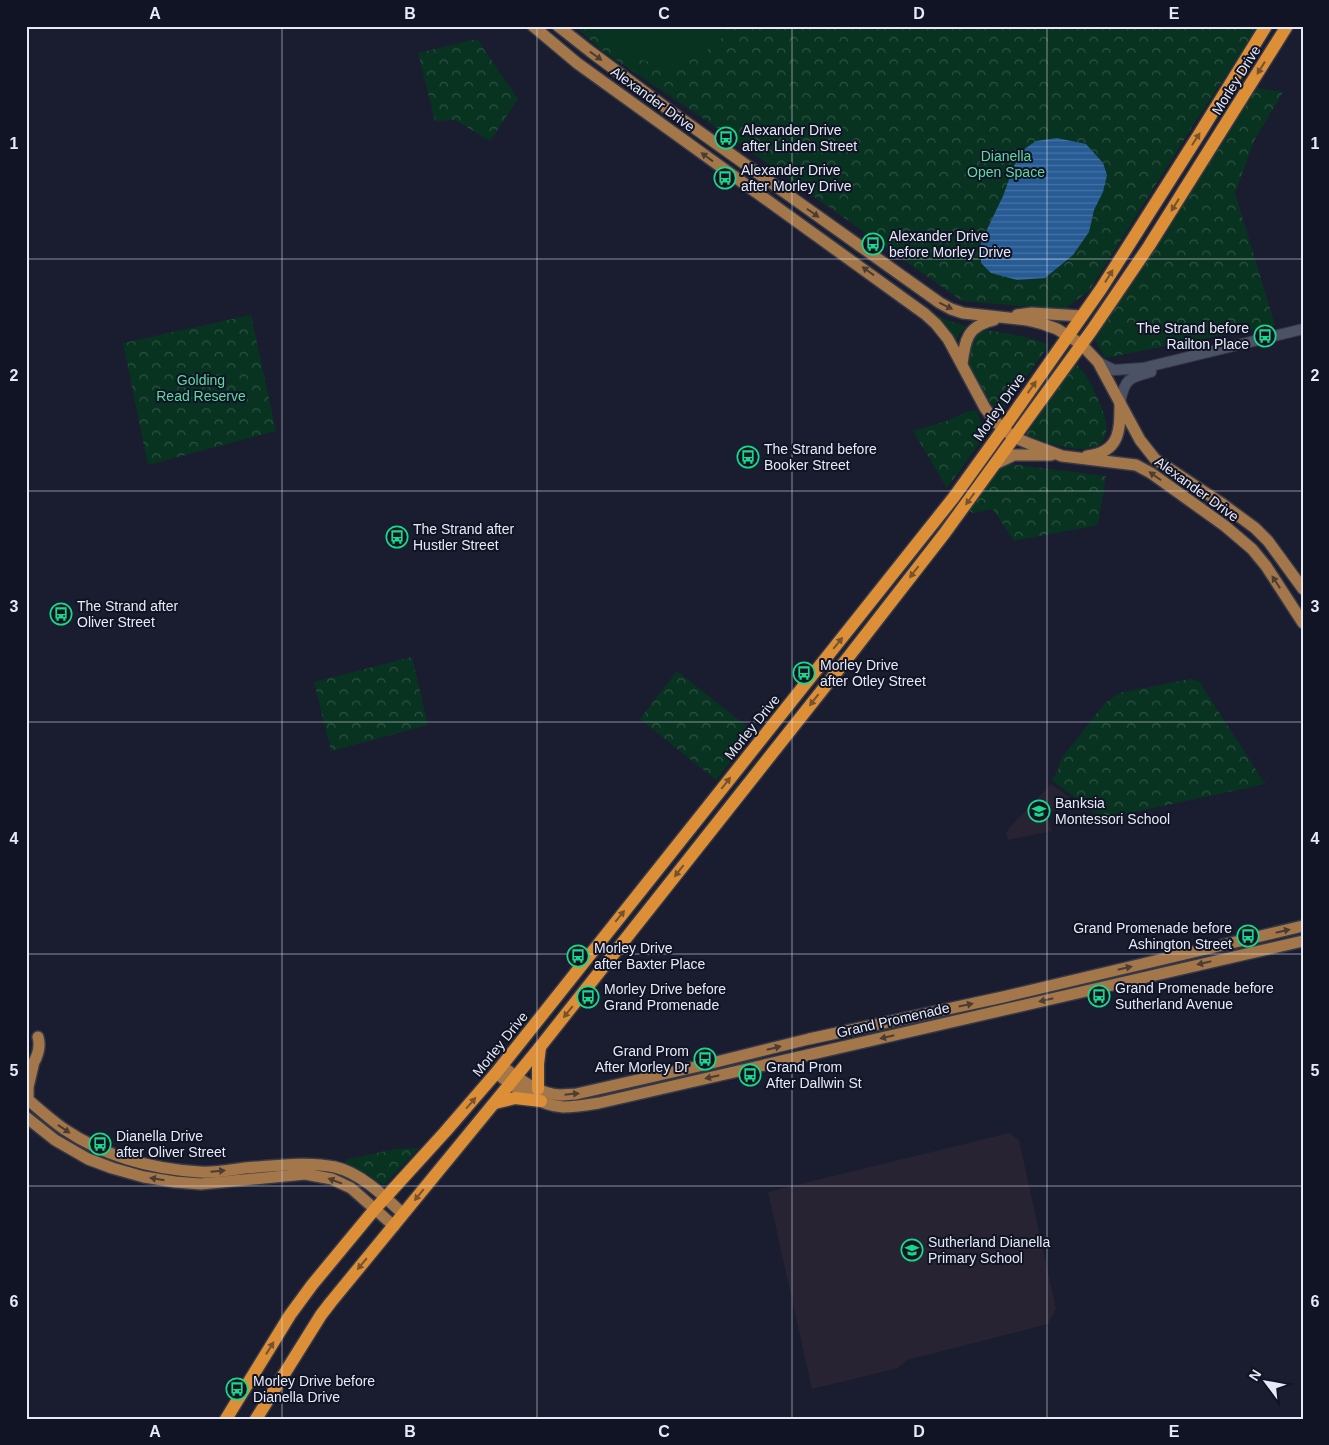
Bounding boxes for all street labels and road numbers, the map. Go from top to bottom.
street label: Morley Drive [1208,42,1264,118]
street label: Alexander Drive [608,63,698,135]
street label: Morley Drive [970,370,1028,444]
street label: Alexander Drive [1152,453,1242,525]
street label: Morley Drive [721,691,783,763]
street label: Grand Promenade [835,999,951,1041]
street label: Morley Drive [469,1008,531,1080]

